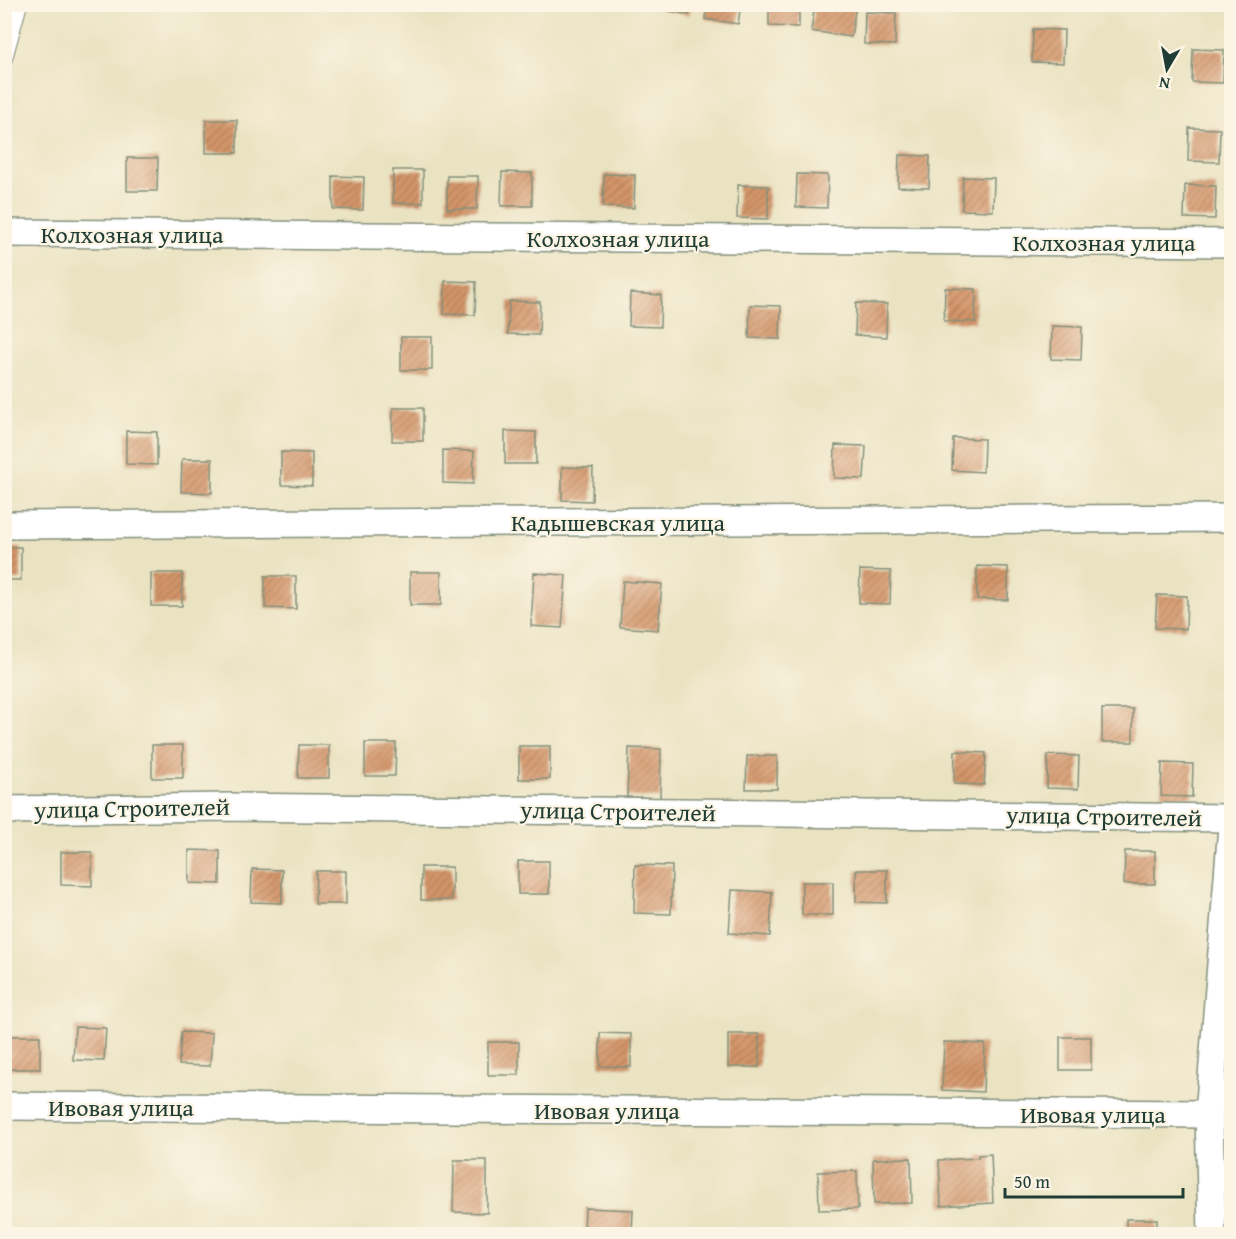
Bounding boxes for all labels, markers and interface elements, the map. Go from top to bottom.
north arrow [1137,39,1197,99]
text: N [1157,71,1172,97]
street label: Колхозная улица [41,217,224,252]
street label: Колхозная улица [527,221,710,256]
street label: Колхозная улица [1013,225,1196,260]
street label: Кадышевская улица [511,505,726,540]
street label: улица Строителей [33,789,230,827]
street label: улица Строителей [519,792,716,830]
street label: улица Строителей [1005,797,1202,835]
street label: Ивовая улица [48,1090,194,1125]
street label: Ивовая улица [534,1093,680,1128]
street label: Ивовая улица [1020,1097,1166,1132]
scale bar [1005,1161,1184,1199]
text: 50 m [1014,1168,1050,1195]

